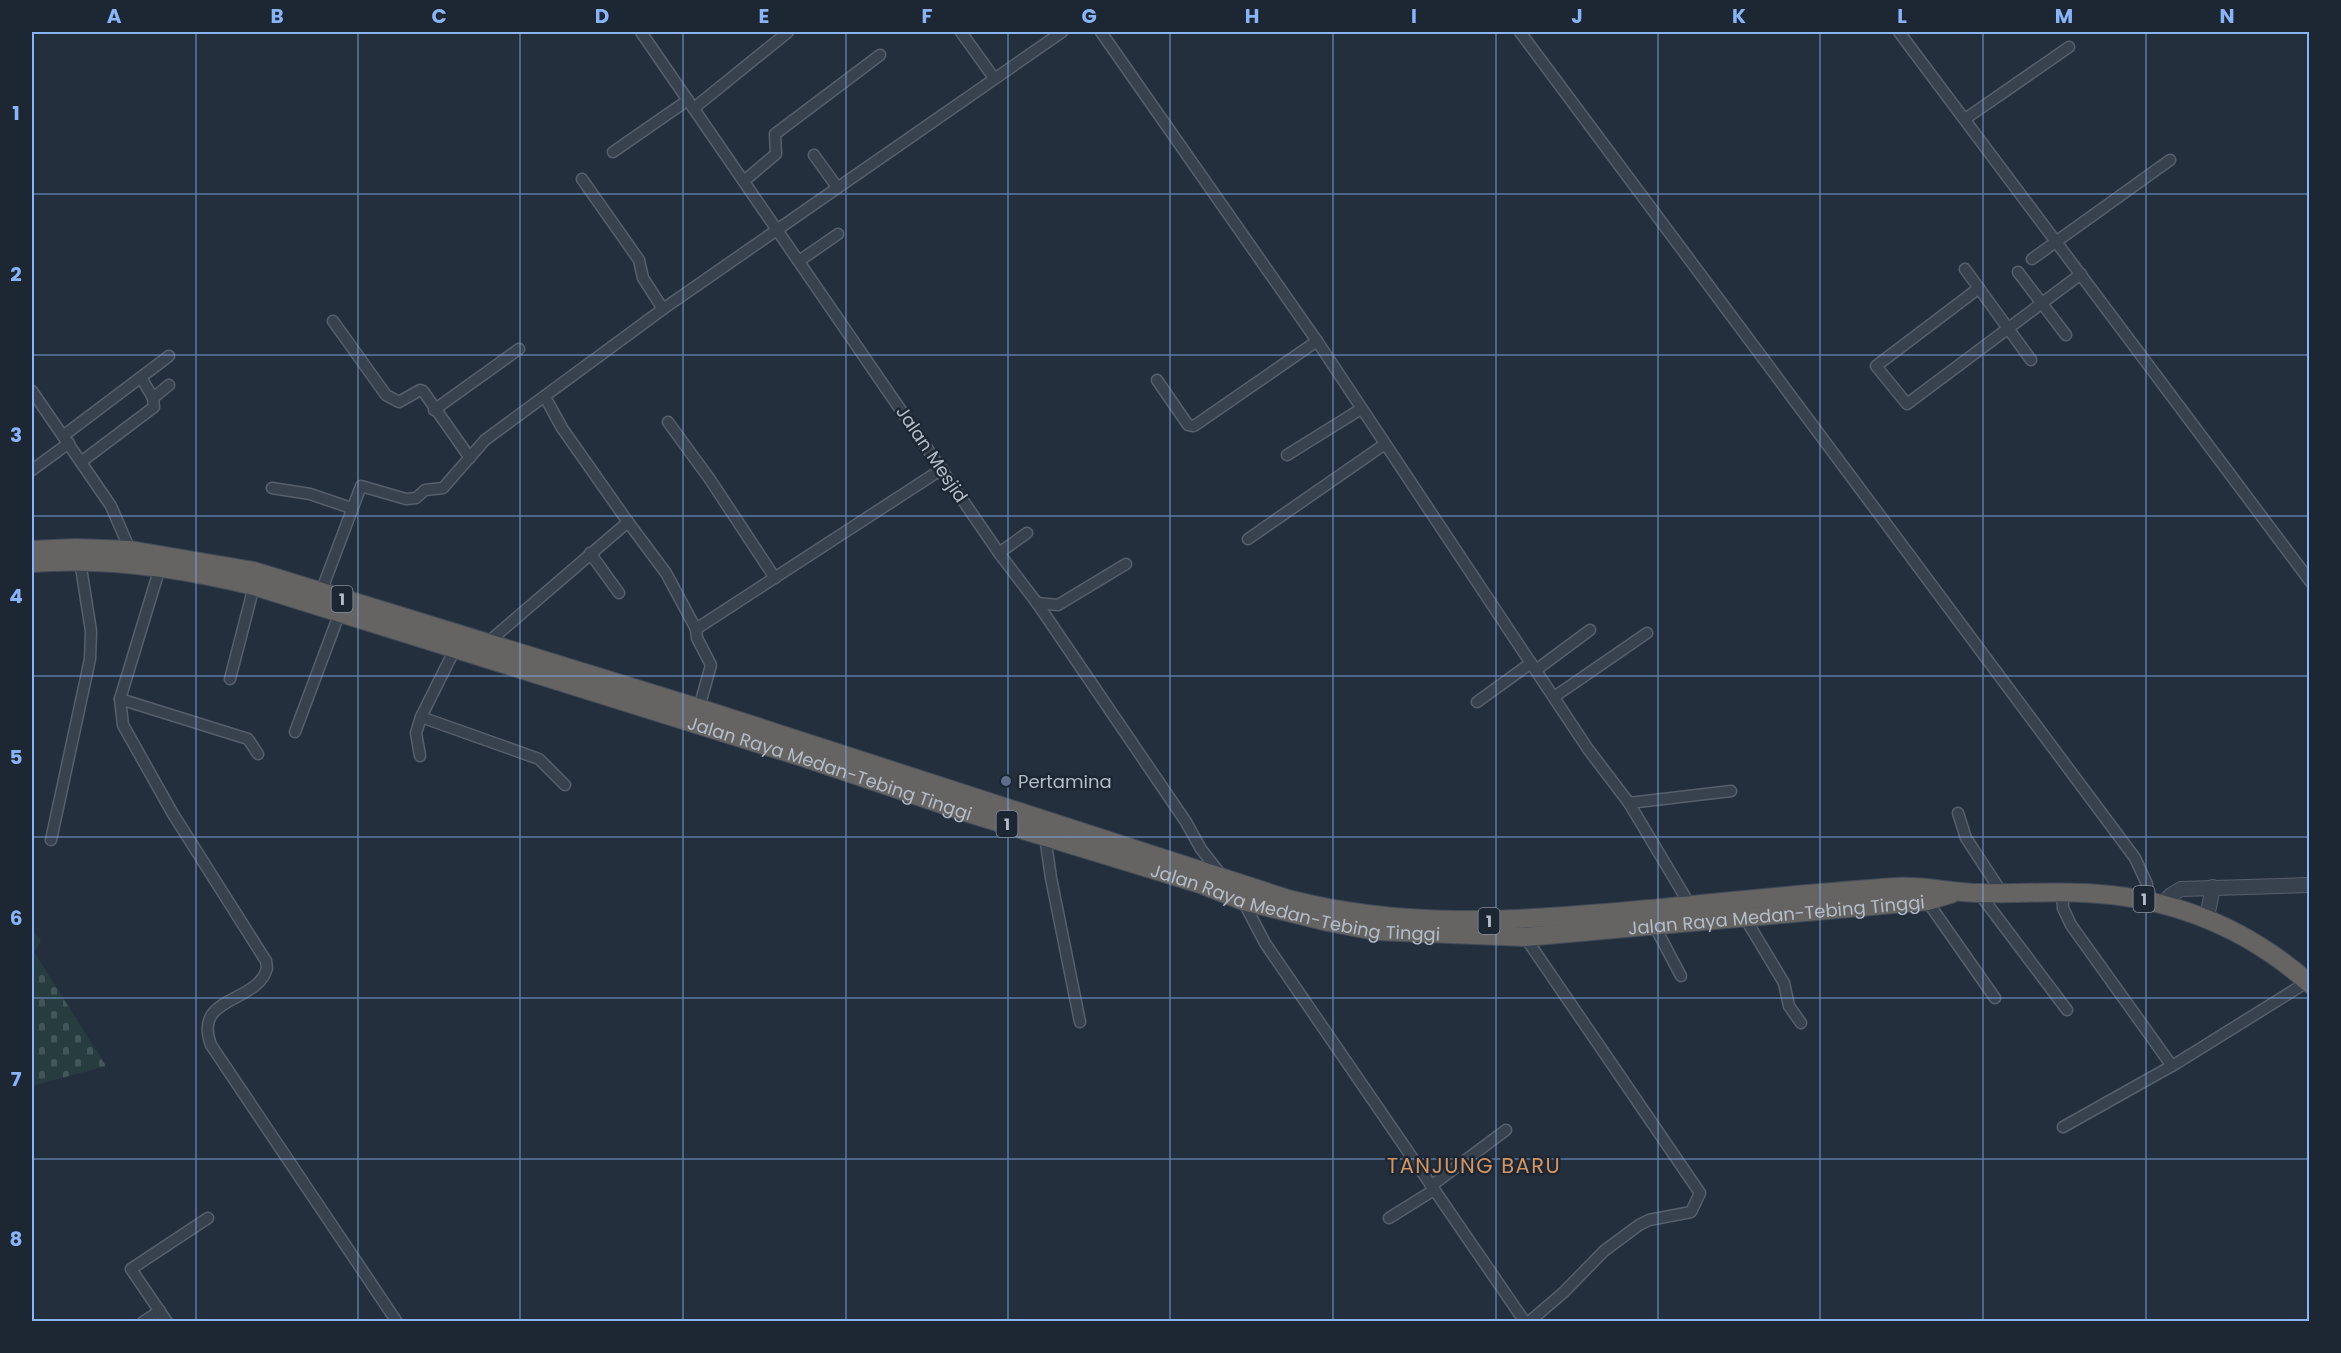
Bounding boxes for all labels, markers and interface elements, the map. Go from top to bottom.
text: A [107,2,122,30]
text: B [270,2,284,30]
text: C [431,2,447,30]
text: D [595,2,609,30]
text: E [759,2,769,30]
text: F [922,2,933,30]
text: G [1081,2,1097,30]
text: H [1245,2,1259,30]
text: I [1411,2,1417,30]
text: J [1571,2,1583,30]
text: K [1732,2,1746,30]
text: L [1897,2,1907,30]
text: M [2055,2,2073,30]
text: N [2219,2,2235,30]
text: 1 [12,99,20,127]
text: 2 [10,260,22,288]
street label: Jalan Mesjid [890,401,974,507]
text: 3 [10,421,22,449]
text: 4 [9,582,23,610]
road number: 1 [332,586,352,612]
street label: Jalan Raya Medan-Tebing Tinggi [684,710,975,826]
text: 5 [10,743,23,771]
place label: Pertamina [1018,769,1112,794]
marker: Pertamina [999,774,1013,788]
road number: 1 [996,811,1018,837]
street label: Jalan Raya Medan-Tebing Tinggi [1148,857,1441,946]
road number: 1 [2134,886,2154,912]
street label: Jalan Raya Medan-Tebing Tinggi [1627,889,1926,940]
text: 6 [10,904,22,932]
road number: 1 [1478,908,1500,934]
text: 7 [11,1065,22,1093]
district label: TANJUNG BARU [1387,1151,1561,1180]
text: 8 [10,1225,22,1253]

